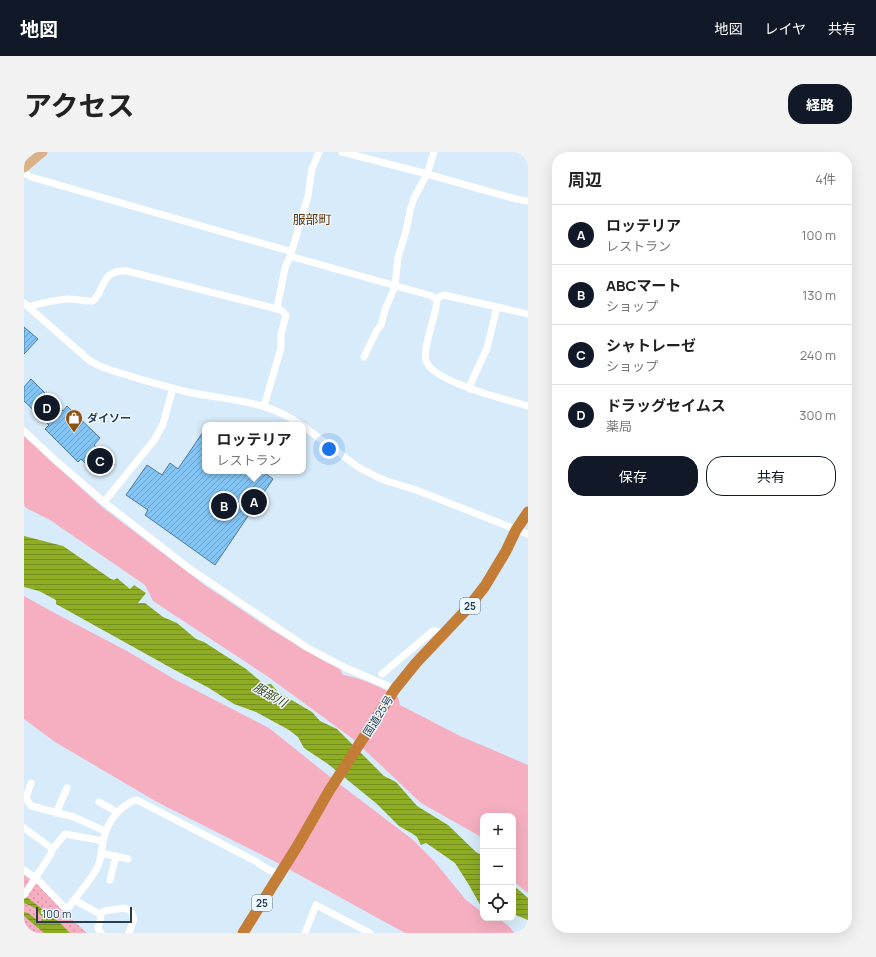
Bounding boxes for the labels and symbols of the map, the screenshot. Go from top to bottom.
district label: 服部町 [292,210,332,228]
pin: D [34,393,60,423]
shop icon: ダイソー [64,408,84,433]
place label: ダイソー [87,410,131,425]
your location [319,439,339,459]
pin: C [87,446,113,476]
pin: A [241,487,267,517]
pin: B [211,491,237,521]
road number: 25 [460,598,480,614]
water label: 服部川 [250,678,292,712]
street label: 国道25号 [359,692,396,739]
road number: 25 [252,895,272,911]
scale bar [36,905,132,924]

